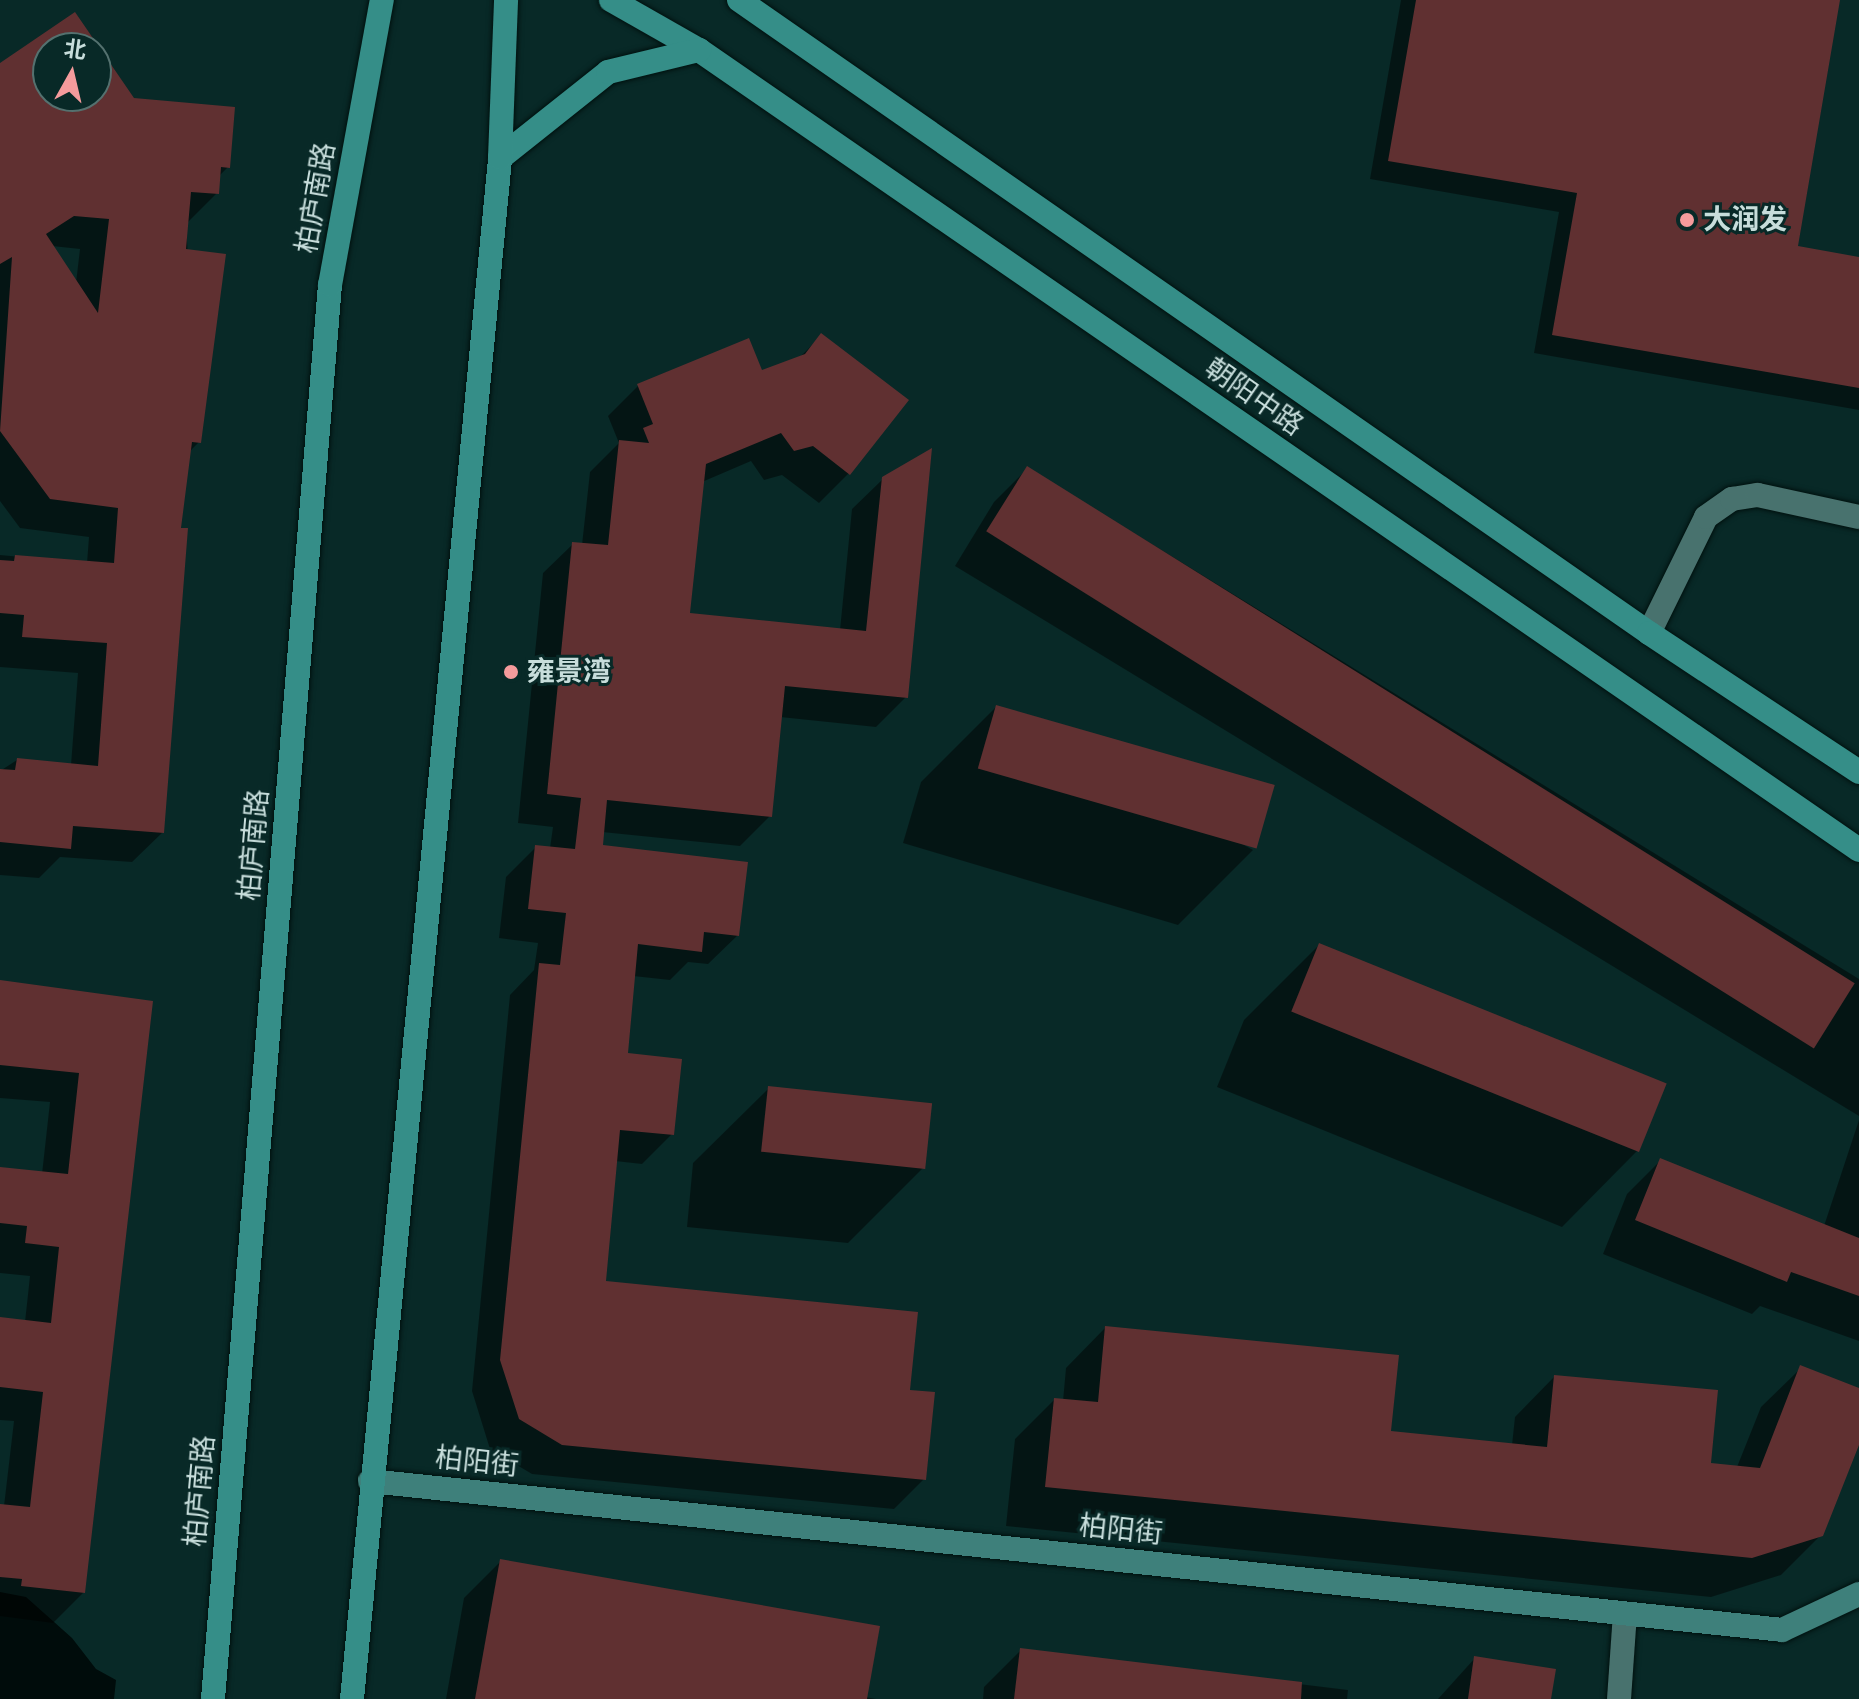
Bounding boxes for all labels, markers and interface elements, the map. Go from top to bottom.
north arrow [32,32,112,112]
text: 北 [62,35,88,65]
street label: 柏庐南路 [290,140,342,256]
place label: 大润发 [1703,203,1787,237]
marker: 大润发 [1678,211,1696,229]
street label: 朝阳中路 [1198,351,1310,443]
place label: 雍景湾 [527,655,611,689]
marker: 雍景湾 [502,663,520,681]
street label: 柏庐南路 [232,788,276,902]
street label: 柏庐南路 [178,1434,222,1548]
street label: 柏阳街 [433,1441,521,1483]
street label: 柏阳街 [1077,1509,1165,1551]

